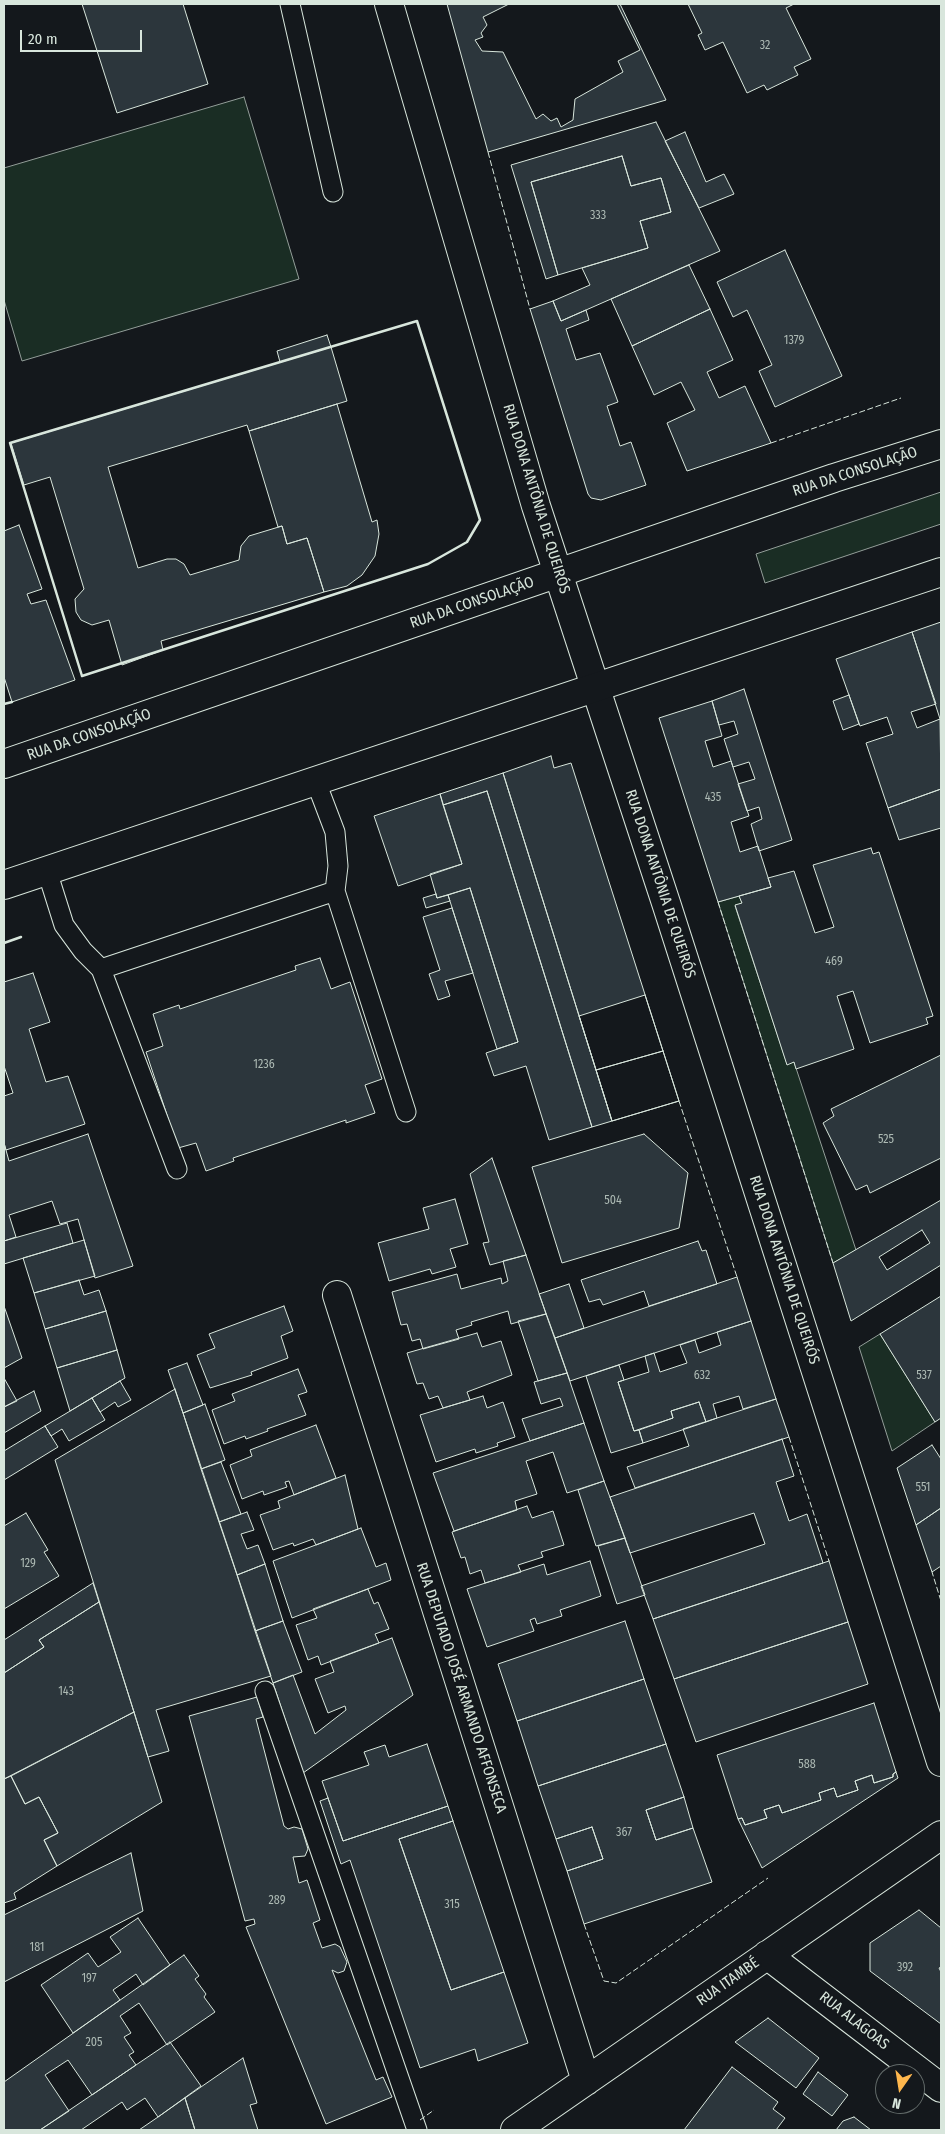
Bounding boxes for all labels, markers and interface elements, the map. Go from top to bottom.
scale bar [22,20,145,52]
text: 20 m [28,30,58,48]
house number: 32 [760,39,770,53]
house number: 333 [590,209,606,223]
house number: 1379 [784,334,804,348]
street label: RUA DONA ANTÔNIA DE QUEIRÓS [499,402,573,596]
street label: RUA DA CONSOLAÇÃO [790,443,920,501]
street label: RUA DA CONSOLAÇÃO [408,573,536,633]
street label: RUA DA CONSOLAÇÃO [25,705,153,765]
street label: RUA DONA ANTÔNIA DE QUEIRÓS [621,787,699,981]
house number: 435 [705,791,721,805]
house number: 469 [825,955,843,969]
house number: 1236 [253,1058,275,1072]
house number: 525 [878,1133,894,1147]
street label: RUA DONA ANTÔNIA DE QUEIRÓS [745,1173,823,1367]
house number: 504 [604,1194,622,1208]
house number: 632 [694,1369,710,1383]
house number: 537 [916,1369,932,1383]
house number: 551 [915,1481,931,1495]
house number: 129 [20,1557,36,1571]
street label: RUA DEPUTADO JOSÉ ARMANDO AFFONSECA [412,1560,510,1816]
house number: 143 [58,1685,74,1699]
house number: 588 [798,1758,816,1772]
house number: 367 [616,1826,632,1840]
house number: 289 [269,1894,285,1908]
house number: 315 [444,1898,460,1912]
house number: 181 [29,1941,45,1955]
street label: RUA ITAMBÉ [693,1954,763,2010]
house number: 392 [897,1961,913,1975]
house number: 197 [81,1972,97,1986]
street label: RUA ALAGOAS [816,1988,892,2054]
house number: 205 [85,2036,103,2050]
north arrow [875,2064,925,2114]
text: N [891,2094,903,2112]

